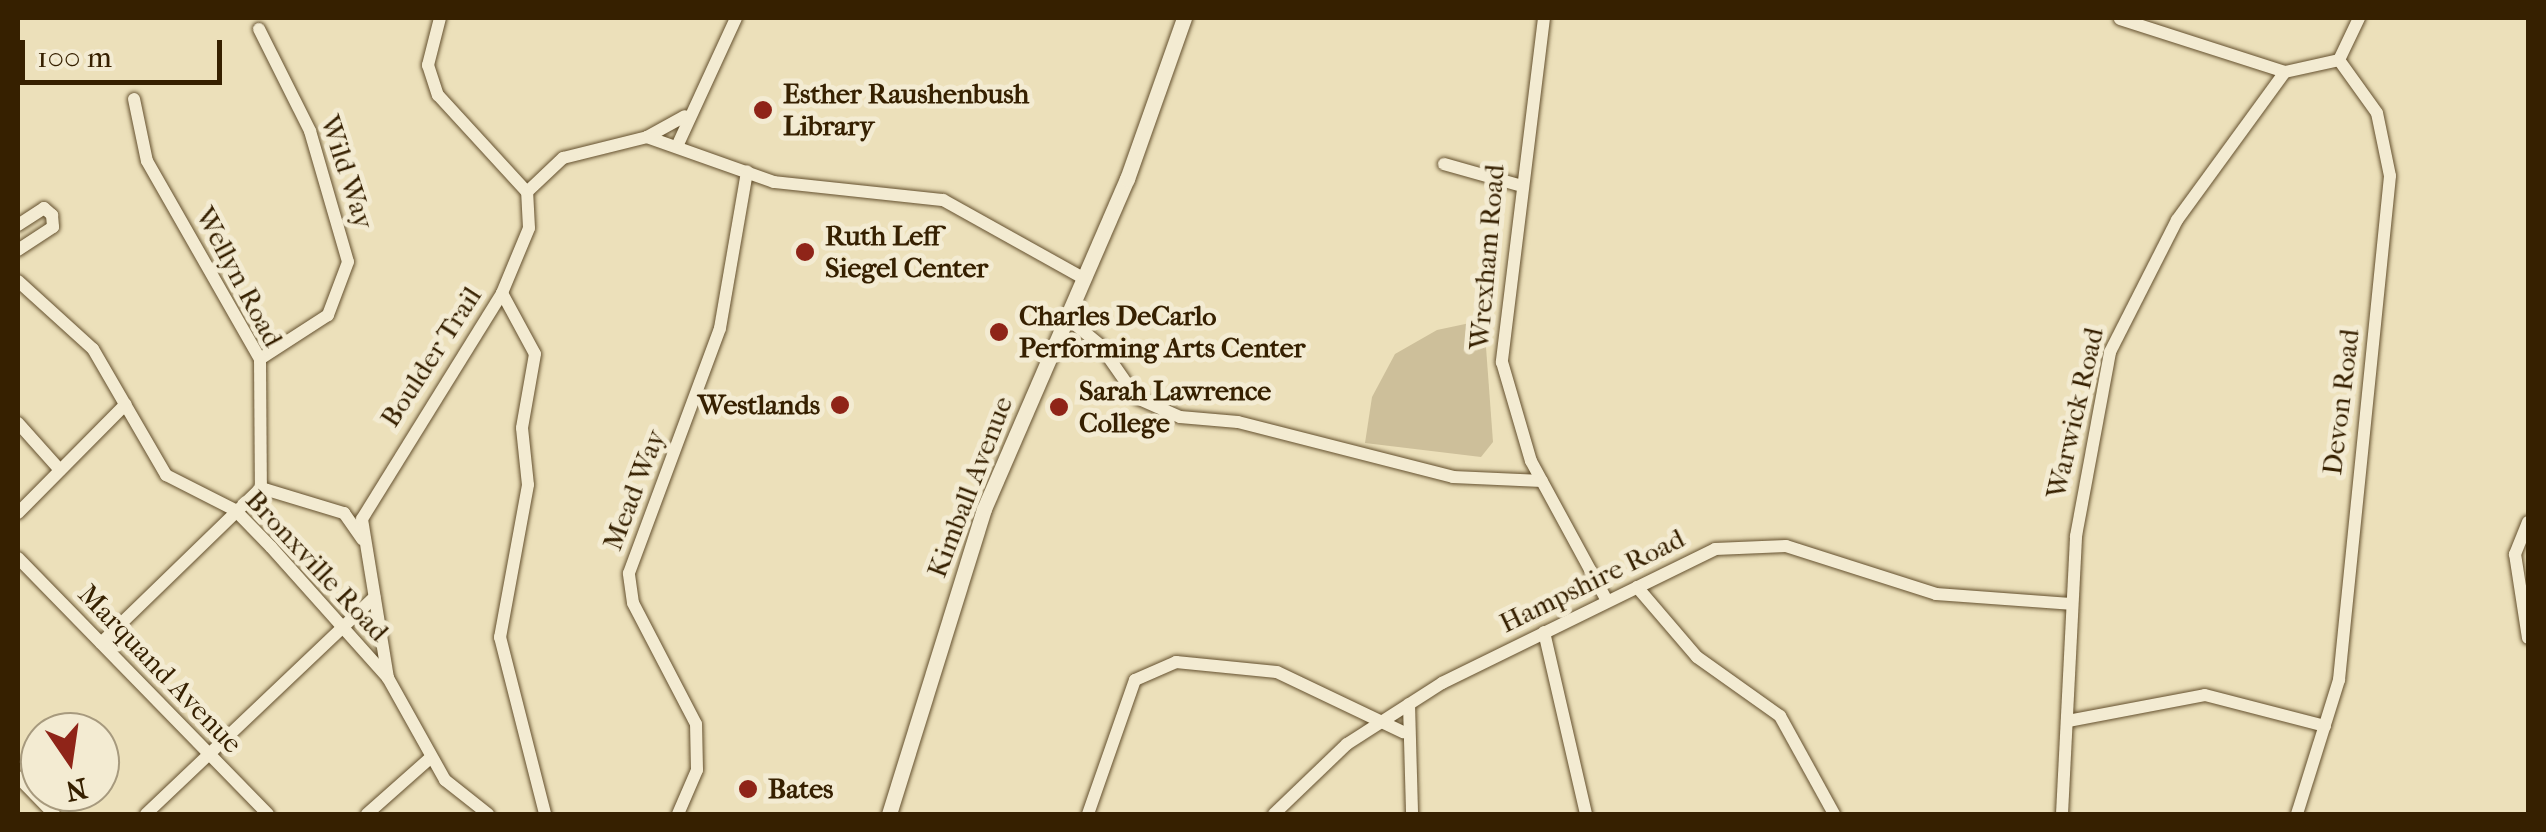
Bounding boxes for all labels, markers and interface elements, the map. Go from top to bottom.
scale bar [25,20,228,82]
text: 100 m [37,40,112,75]
place label: Esther Raushenbush Library [783,77,1029,143]
marker: Esther Raushenbush Library [752,99,774,121]
street label: Wild Way [313,111,381,233]
street label: Wrexham Road [1462,163,1512,351]
street label: Wellyn Road [188,201,290,353]
place label: Ruth Leff Siegel Center [825,219,988,285]
marker: Ruth Leff Siegel Center [794,241,816,263]
street label: Boulder Trail [373,281,489,433]
place label: Charles DeCarlo Performing Arts Center [1019,299,1305,365]
marker: Charles DeCarlo Performing Arts Center [988,321,1010,343]
street label: Warwick Road [2039,324,2111,502]
street label: Devon Road [2315,327,2367,477]
place label: Sarah Lawrence College [1079,374,1271,440]
place label: Westlands [698,388,820,422]
street label: Kimball Avenue [920,392,1020,582]
marker: Westlands [829,394,851,416]
marker: Sarah Lawrence College [1048,396,1070,418]
street label: Mead Way [596,425,672,555]
street label: Bronxville Road [238,483,396,649]
street label: Hampshire Road [1494,522,1690,640]
street label: Marquand Avenue [71,578,249,760]
north arrow [20,712,120,812]
text: N [62,771,90,808]
place label: Bates [768,772,833,806]
marker: Bates [737,778,759,800]

